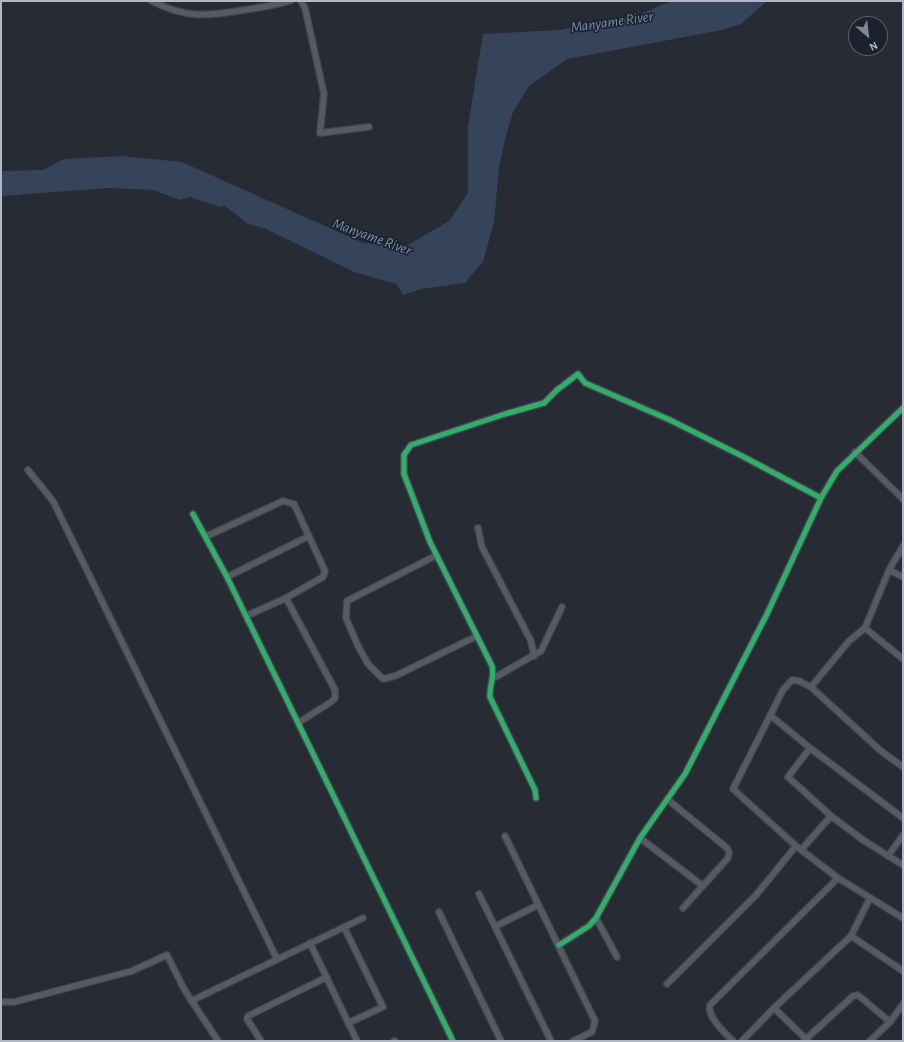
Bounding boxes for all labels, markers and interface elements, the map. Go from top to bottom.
water label: Manyame River [570,7,654,37]
north arrow [848,16,888,56]
text: N [867,40,879,53]
water label: Manyame River [330,214,414,260]

